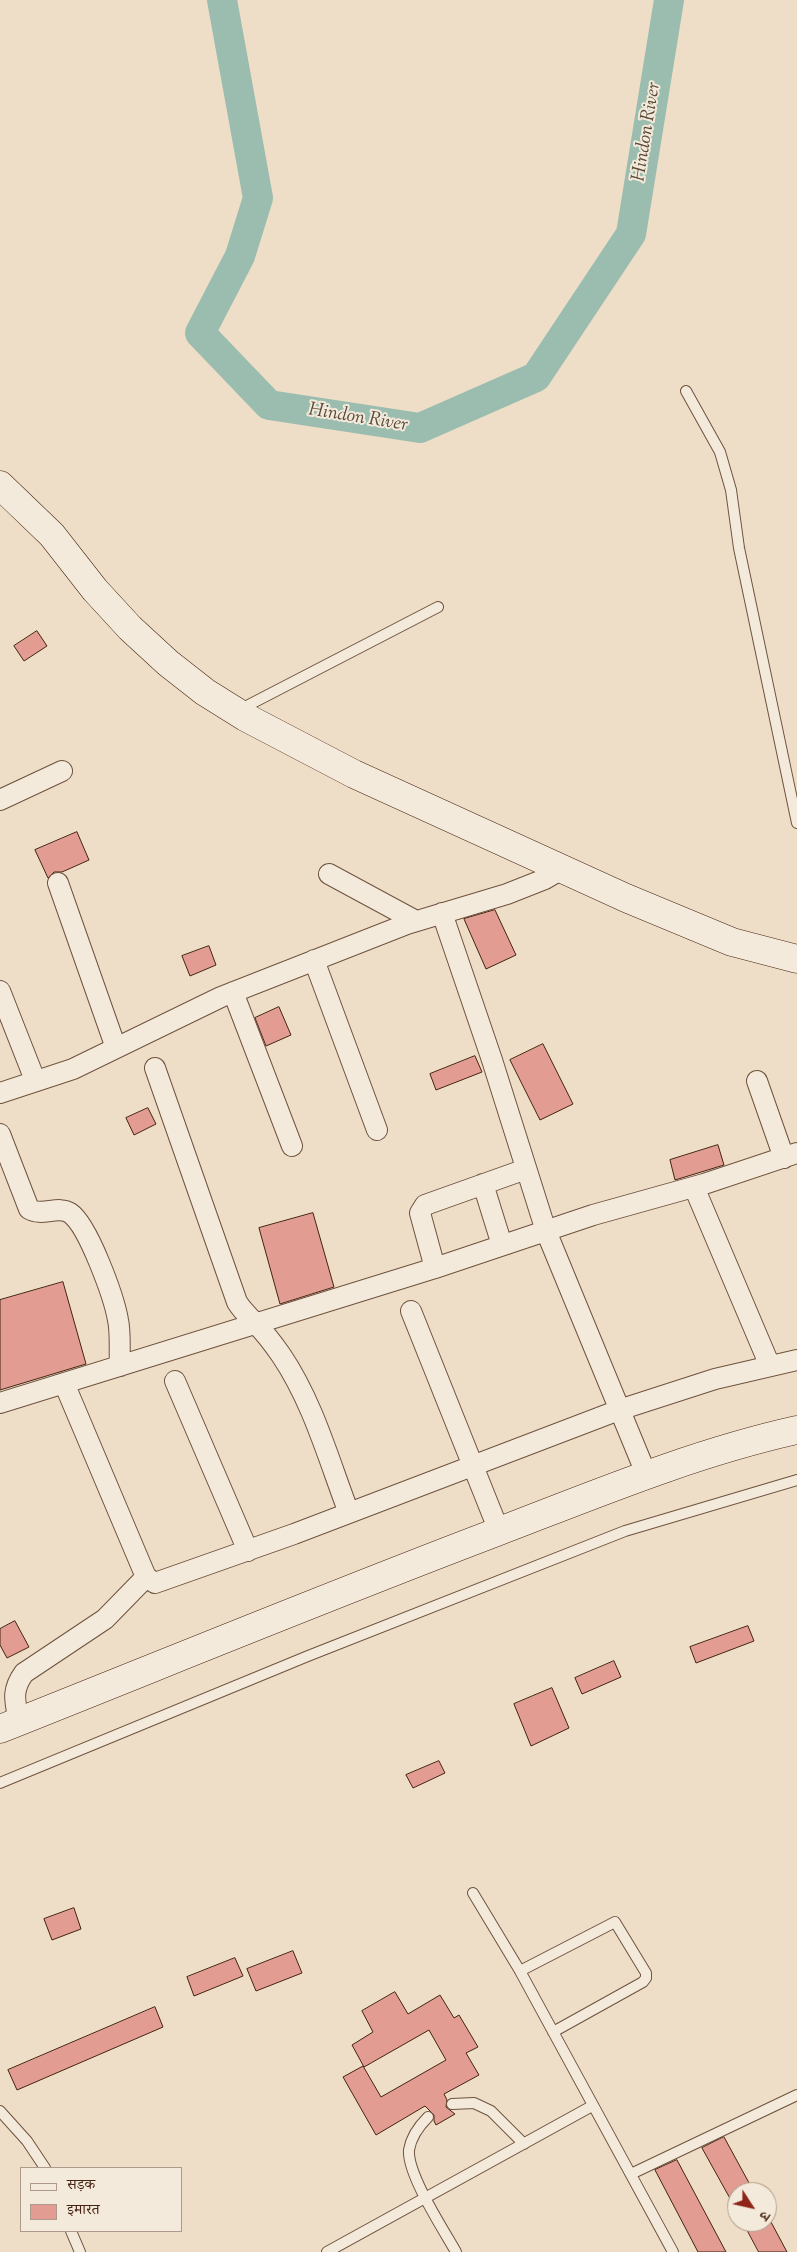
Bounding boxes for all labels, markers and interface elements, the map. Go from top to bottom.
water label: Hindon River [629,81,667,183]
water label: Hindon River [307,400,409,438]
legend [20,2167,182,2232]
text: सड़क [67,2175,95,2196]
north arrow [727,2182,777,2232]
text: इमारत [67,2200,100,2221]
text: उ [753,2206,774,2224]

